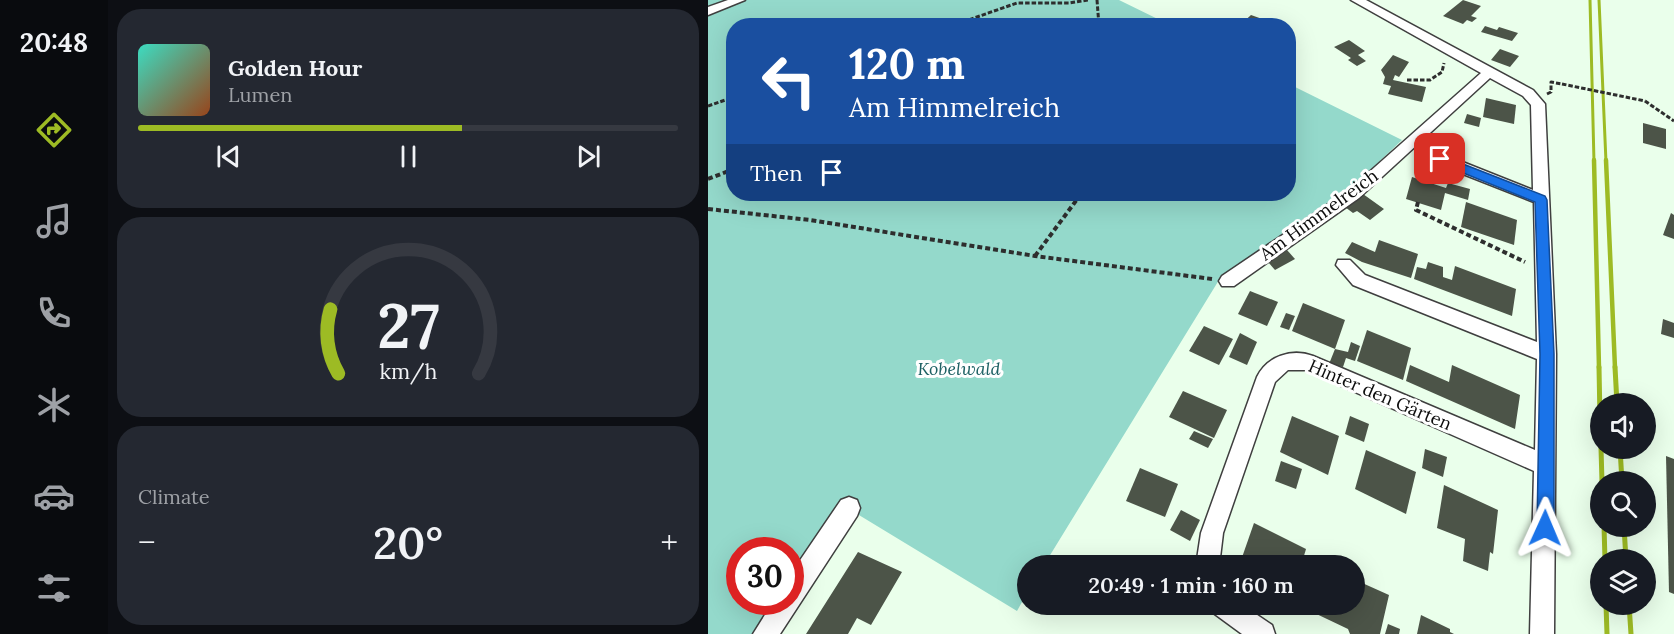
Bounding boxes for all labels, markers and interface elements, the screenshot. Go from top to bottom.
text: 20:48 [20,25,88,59]
text: 120 m [849,37,965,91]
icon: left [750,42,828,120]
text: Golden Hour [228,54,362,82]
text: Lumen [228,82,292,107]
text: Am Himmelreich [849,90,1060,124]
icon: directions [33,109,75,151]
pin [1414,133,1465,184]
icon: previous [212,140,245,173]
icon: pause [392,140,425,173]
icon: next [572,140,605,173]
icon: arrive [1423,142,1456,175]
icon: arrive [815,156,848,189]
text: Then [750,159,803,187]
street label: Am Himmelreich [1254,164,1383,266]
icon: music [33,200,75,242]
text: 27 [377,285,439,365]
icon: phone [33,292,75,334]
street label: Hinter den Gärten [1305,354,1455,435]
text: km/h [379,357,437,385]
park label: Kobelwald [917,357,1001,380]
icon: climate [33,384,75,426]
map controls [1590,393,1656,615]
button: sound [1590,393,1656,459]
button: search [1590,471,1656,537]
icon: car [33,475,75,517]
text: Climate [138,484,210,509]
position arrow [1513,496,1577,560]
text: 20° [373,514,443,571]
text: − [138,521,156,563]
text: + [660,521,678,563]
speed limit sign: 30 [726,537,804,615]
button: layers [1590,549,1656,615]
icon: filters [33,567,75,609]
text: 20:49 · 1 min · 160 m [1088,571,1294,599]

